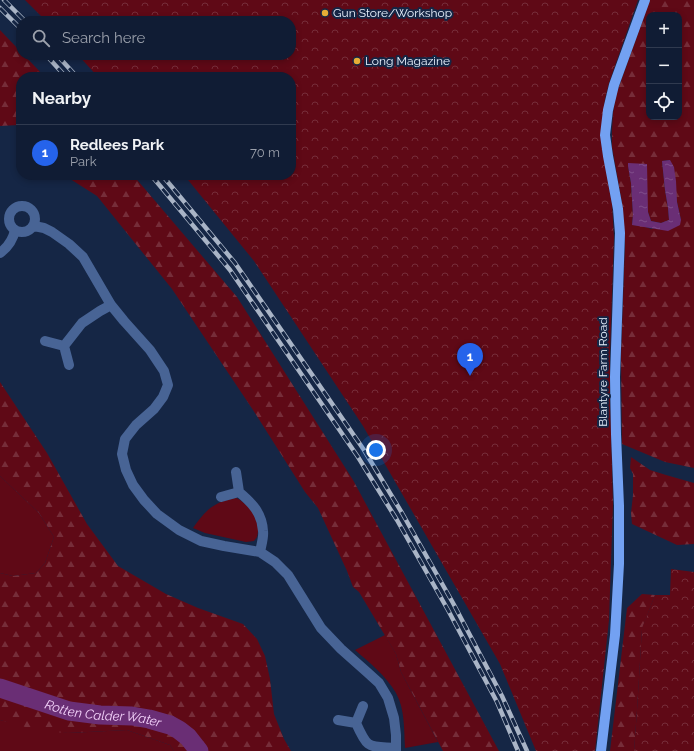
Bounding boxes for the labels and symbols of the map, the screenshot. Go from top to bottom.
place label: Gun Store/Workshop [333,6,452,20]
marker: Gun Store/Workshop [320,8,330,18]
place label: Long Magazine [365,54,450,68]
marker: Long Magazine [352,56,362,66]
street label: Blantyre Farm Road [596,317,610,427]
pin: 1 [457,343,483,376]
your location [366,440,386,460]
water label: Rotten Calder Water [43,697,164,730]

